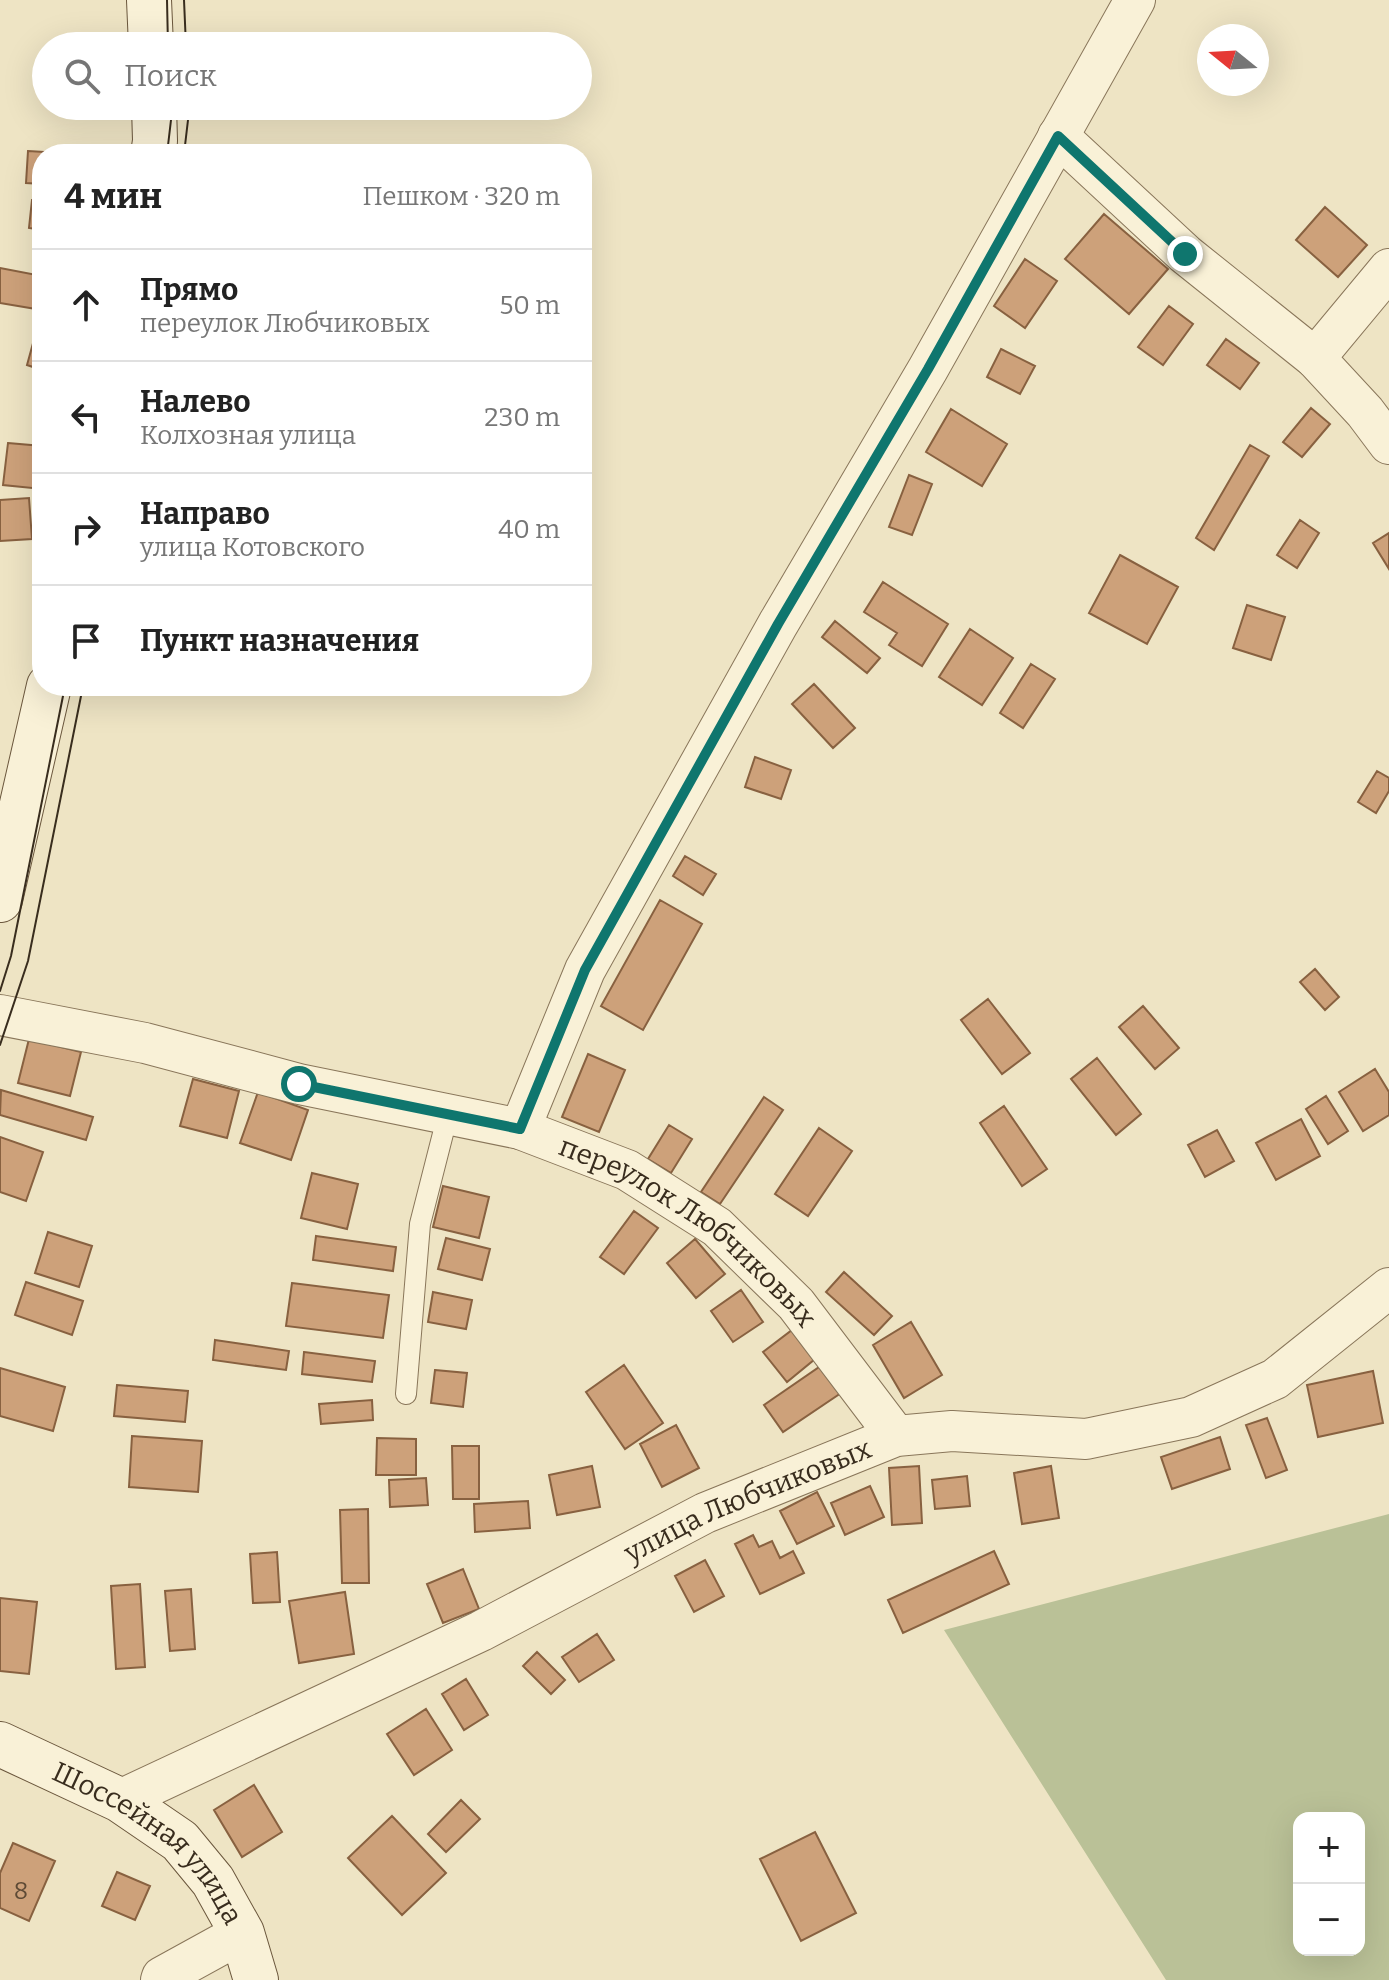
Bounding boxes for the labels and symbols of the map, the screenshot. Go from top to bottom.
north arrow [1197,24,1269,96]
route end [1167,236,1203,272]
route start [281,1066,317,1102]
street label: переулок Любчиковых [554,1130,824,1334]
street label: улица Любчиковых [618,1432,876,1570]
street label: Шоссейная улица [47,1755,250,1930]
house number: 8 [14,1877,28,1905]

